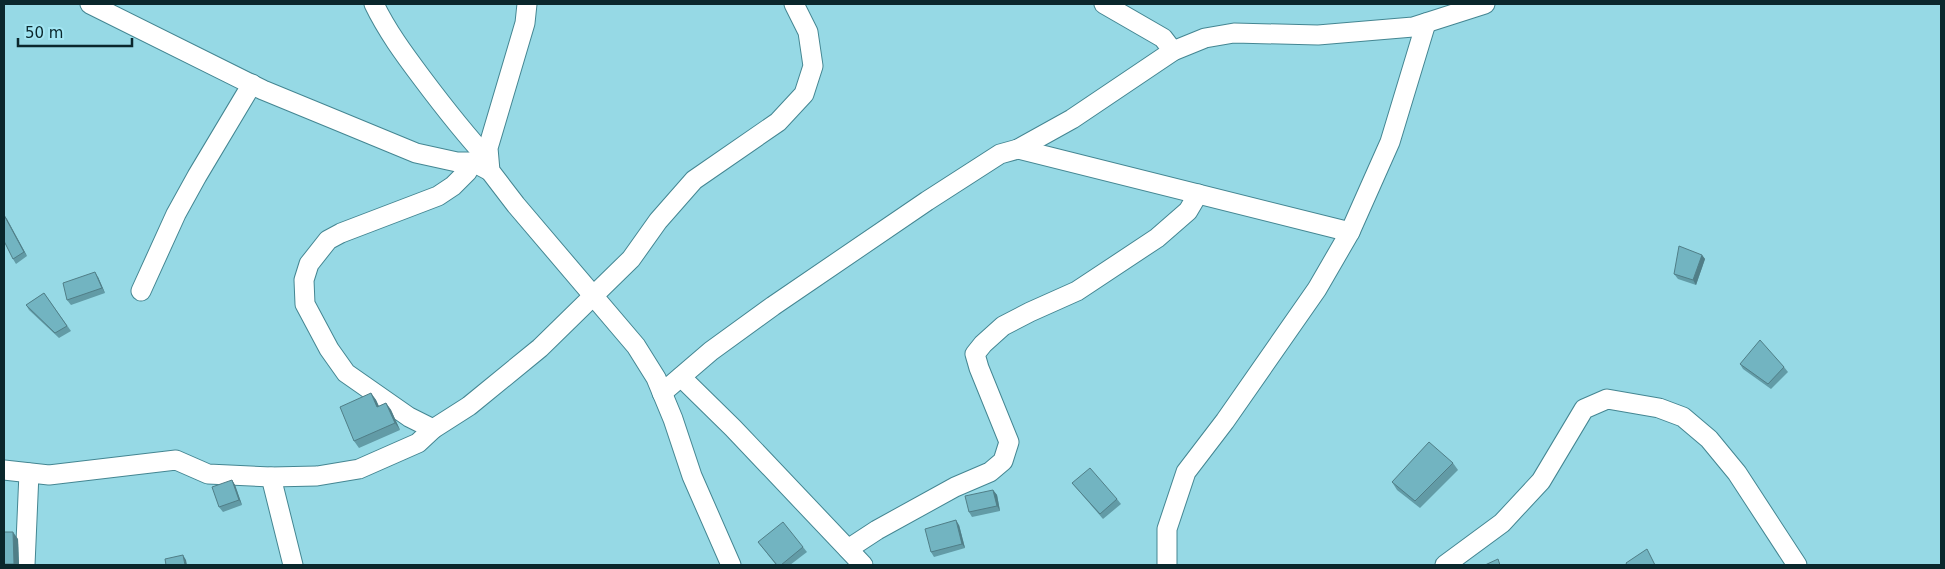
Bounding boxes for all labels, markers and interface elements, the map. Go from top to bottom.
scale bar [18,15,131,47]
text: 50 m [25,24,63,42]

